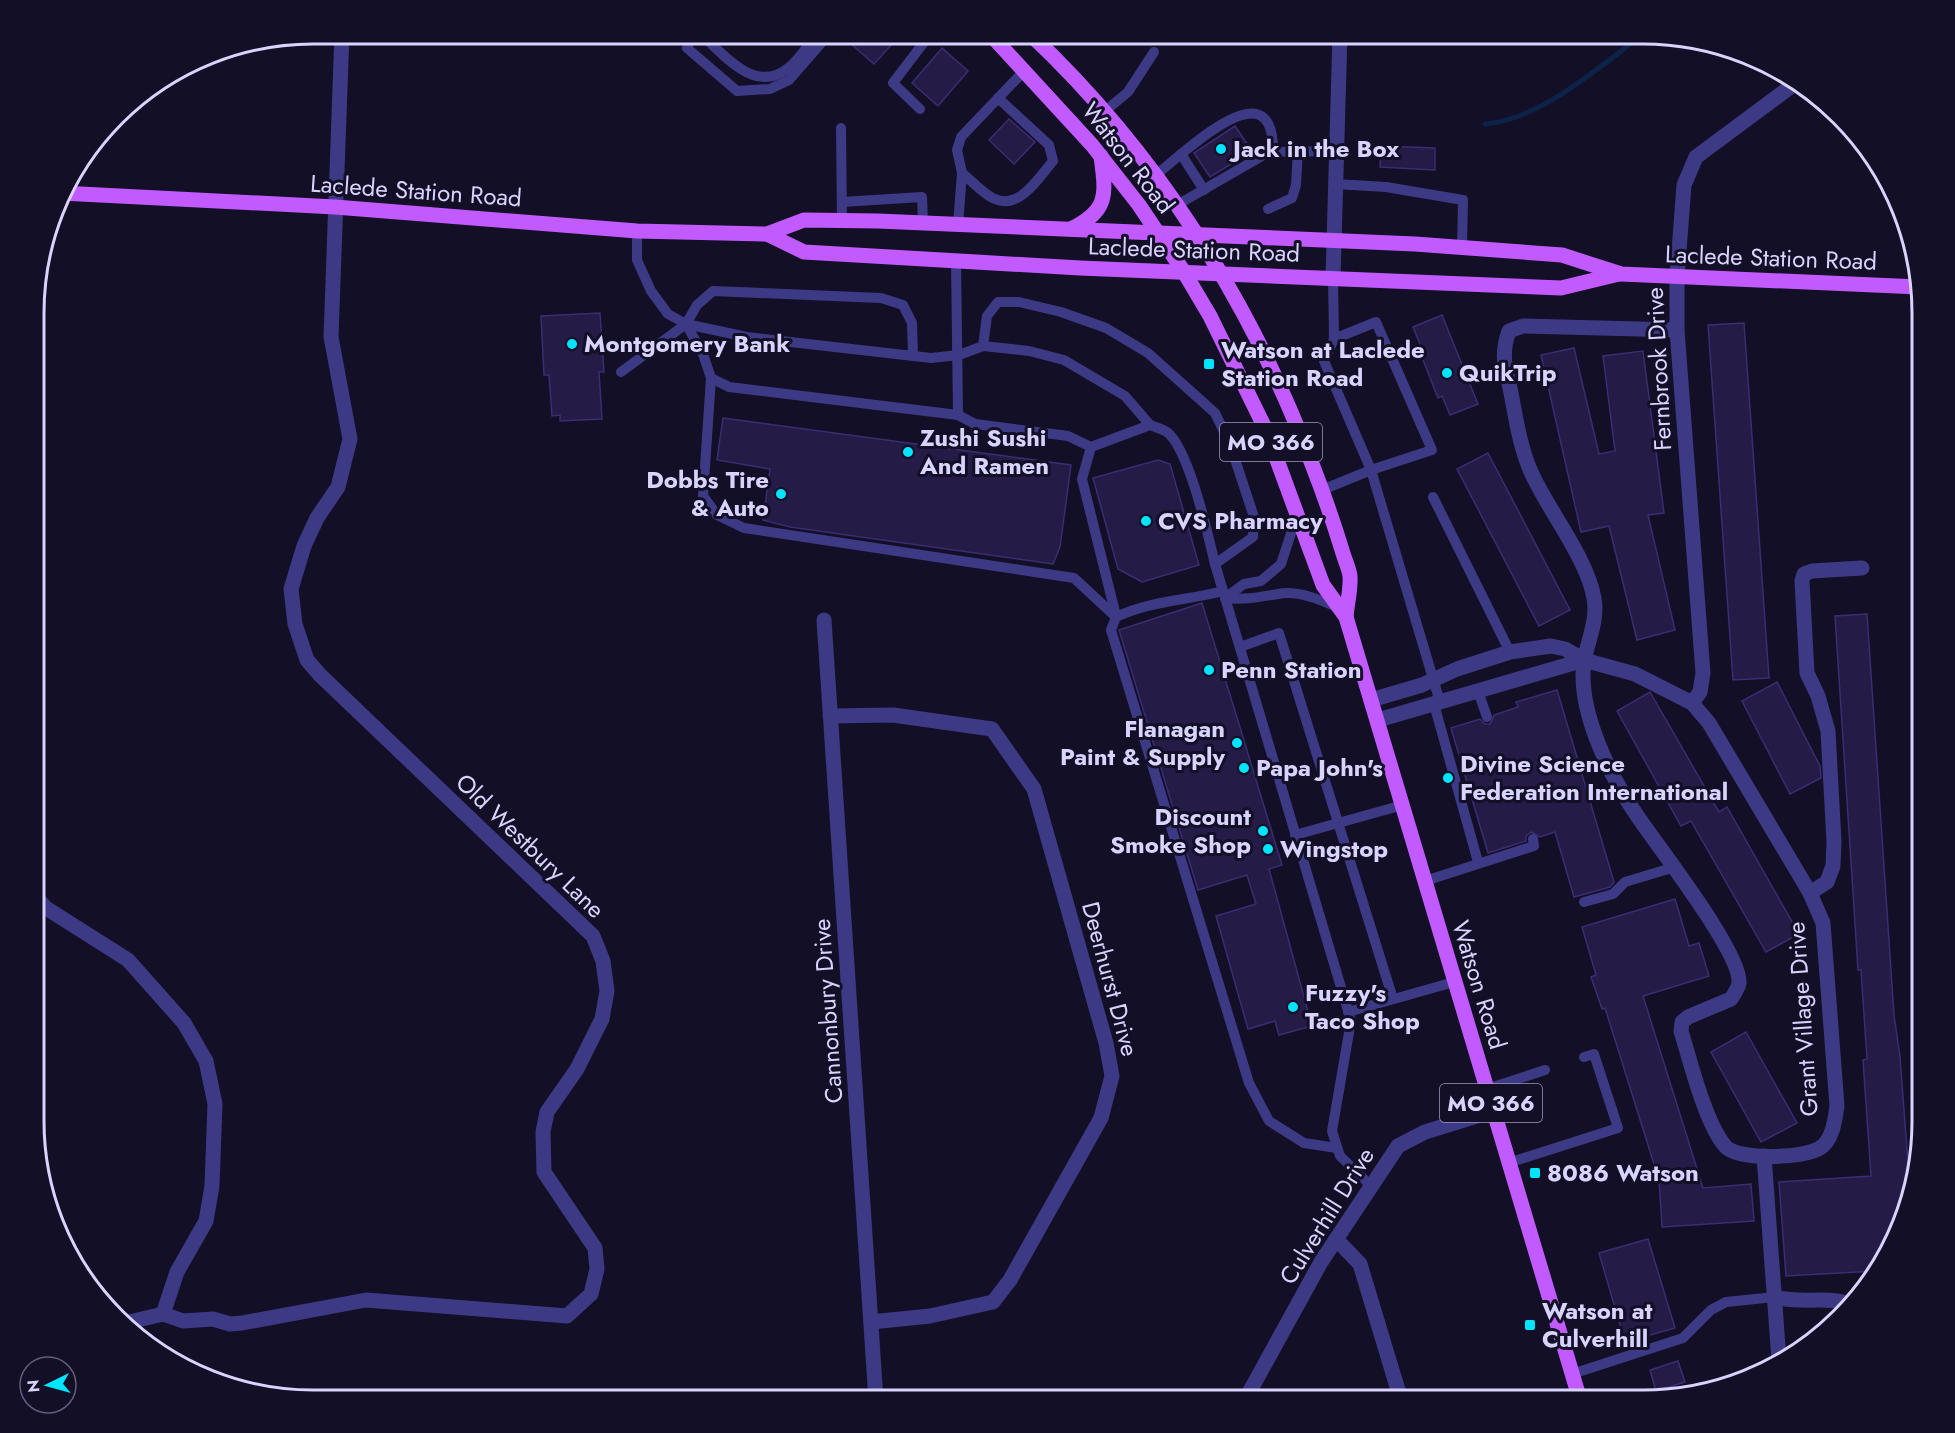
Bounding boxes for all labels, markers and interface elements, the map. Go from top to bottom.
street label: Watson Road [1074,95,1183,221]
place label: Jack in the Box [1229,131,1399,166]
marker: Jack in the Box [1214,142,1228,156]
street label: Laclede Station Road [309,166,523,215]
street label: Laclede Station Road [1087,228,1301,271]
street label: Laclede Station Road [1664,236,1878,279]
street label: Fernbrook Drive [1637,287,1680,452]
place label: Montgomery Bank [584,326,790,361]
place label: Watson at Laclede Station Road [1221,332,1425,395]
marker: Montgomery Bank [565,337,579,351]
place label: QuikTrip [1459,355,1557,390]
marker: Watson at Laclede Station Road [1202,357,1216,371]
marker: QuikTrip [1440,366,1454,380]
place label: Zushi Sushi And Ramen [919,420,1049,483]
road number: MO 366 [1220,423,1322,461]
marker: Zushi Sushi And Ramen [901,445,915,459]
place label: Dobbs Tire & Auto [646,462,769,525]
marker: Dobbs Tire & Auto [774,487,788,501]
place label: CVS Pharmacy [1158,503,1323,538]
marker: CVS Pharmacy [1139,514,1153,528]
place label: Penn Station [1221,652,1362,687]
marker: Penn Station [1202,663,1216,677]
place label: Flanagan Paint & Supply [1060,711,1225,774]
marker: Flanagan Paint & Supply [1230,736,1244,750]
place label: Divine Science Federation International [1460,746,1728,809]
place label: Papa John's [1256,750,1383,785]
marker: Papa John's [1237,761,1251,775]
street label: Old Westbury Lane [448,765,613,926]
marker: Divine Science Federation International [1441,771,1455,785]
place label: Discount Smoke Shop [1110,799,1251,862]
marker: Discount Smoke Shop [1256,824,1270,838]
place label: Wingstop [1280,831,1388,866]
marker: Wingstop [1261,842,1275,856]
street label: Deerhurst Drive [1073,898,1148,1060]
street label: Watson Road [1443,916,1516,1054]
street label: Cannonbury Drive [804,917,851,1105]
street label: Grant Village Drive [1778,920,1827,1118]
place label: Fuzzy's Taco Shop [1305,975,1420,1038]
marker: Fuzzy's Taco Shop [1286,1000,1300,1014]
road number: MO 366 [1440,1084,1542,1122]
street label: Culverhill Drive [1270,1140,1383,1291]
place label: 8086 Watson [1547,1155,1699,1190]
marker: 8086 Watson [1528,1166,1542,1180]
place label: Watson at Culverhill [1542,1293,1653,1356]
marker: Watson at Culverhill [1523,1318,1537,1332]
north arrow [18,1355,78,1415]
text: N [22,1379,46,1394]

